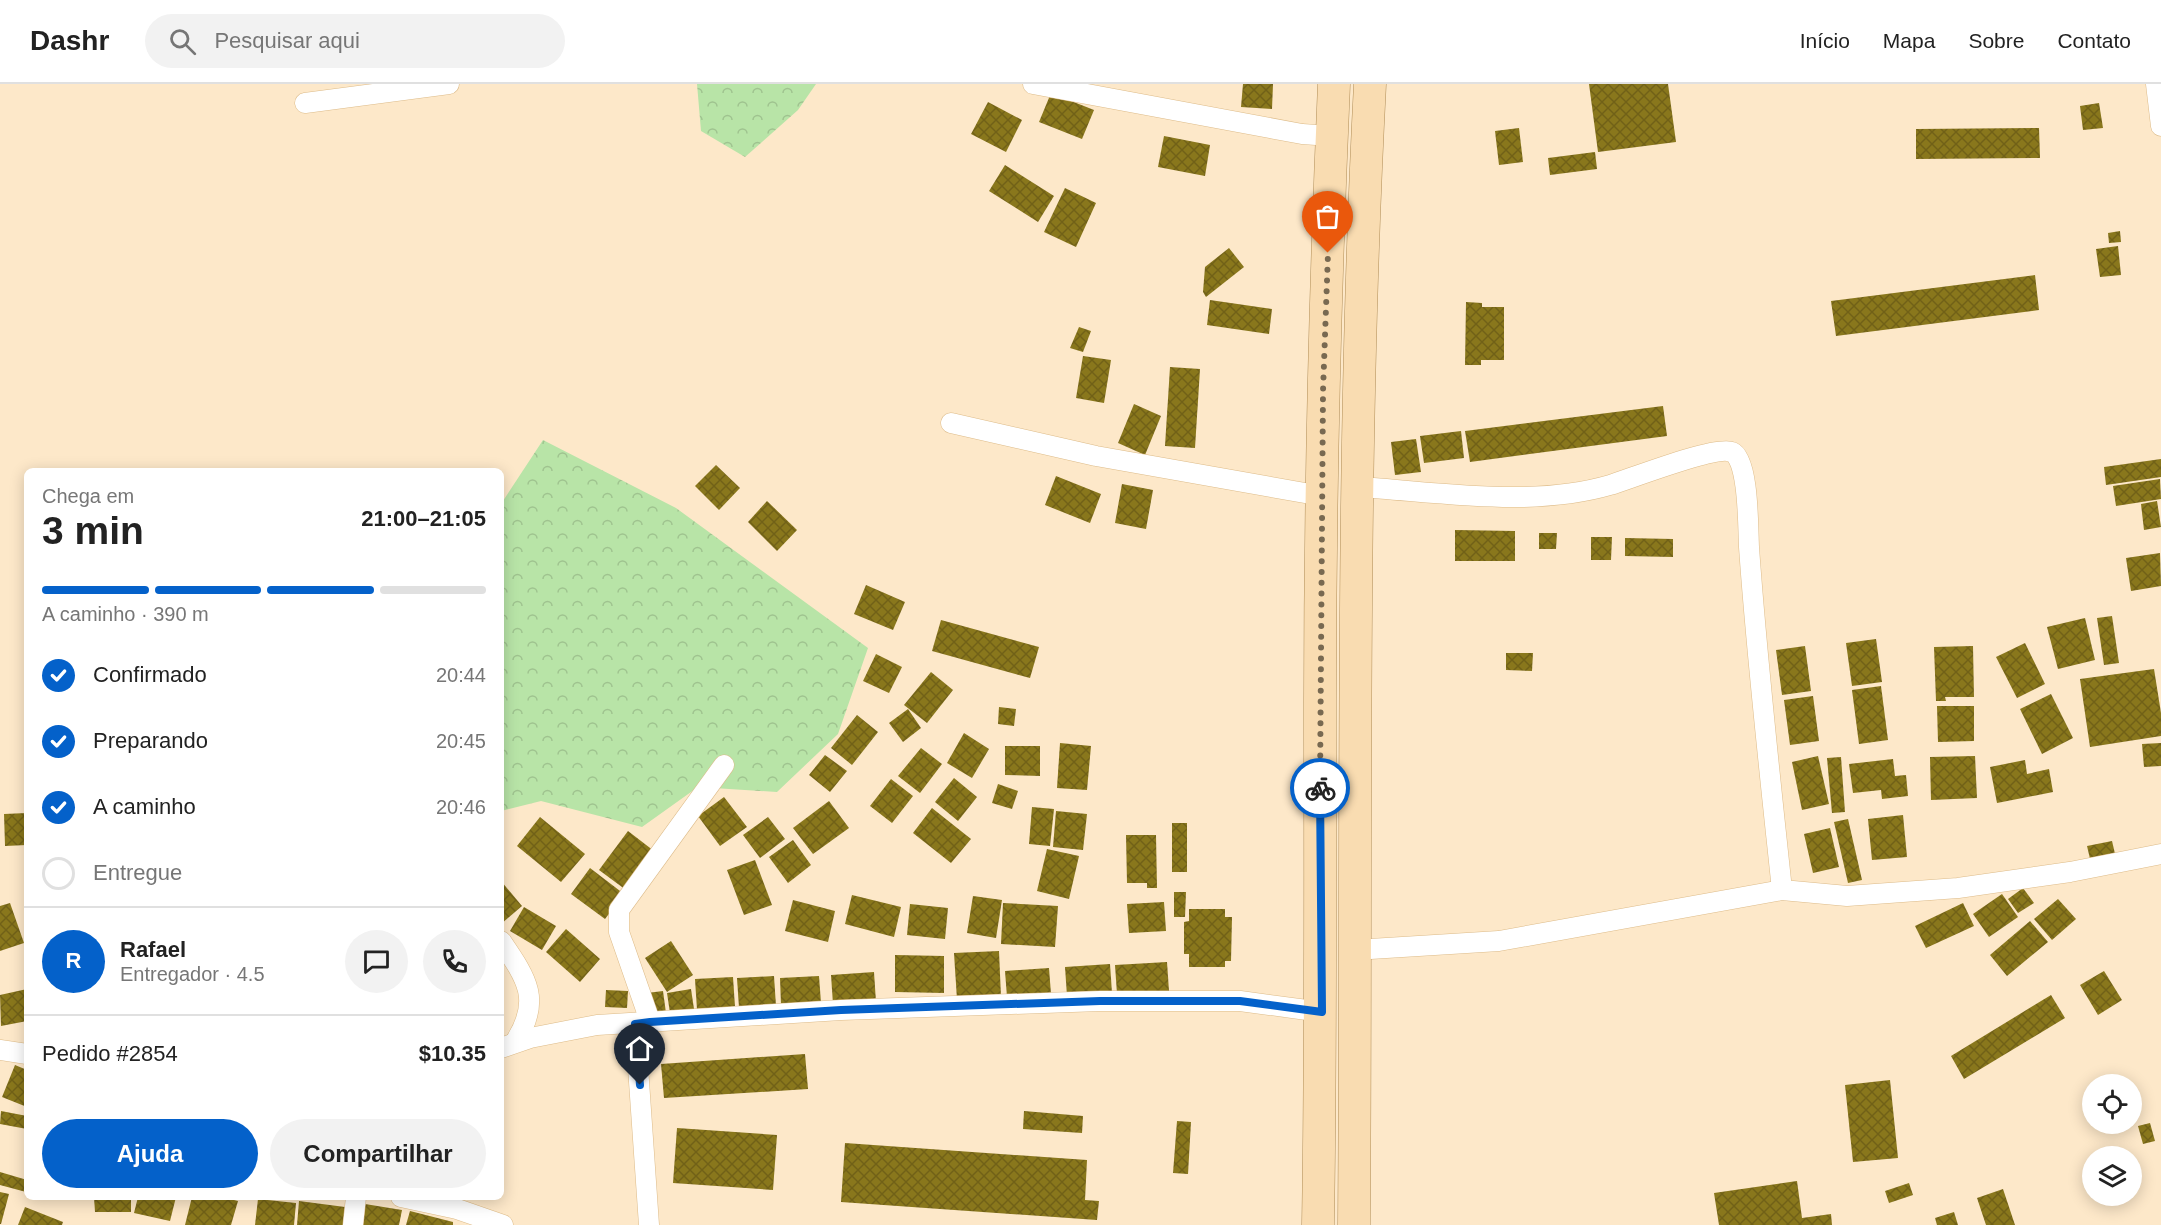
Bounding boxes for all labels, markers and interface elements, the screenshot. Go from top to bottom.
search box [145,14,565,68]
text: Dashr [30,25,109,56]
icon: search [166,25,199,58]
text: Pesquisar aqui [214,28,360,53]
text: Início [1800,29,1850,52]
text: Mapa [1883,29,1935,52]
text: Sobre [1968,29,2024,52]
text: Contato [2057,29,2131,52]
pin [1302,191,1353,253]
icon: bag [1311,200,1344,233]
text: Chega em [42,485,134,507]
text: 21:00–21:05 [361,506,486,531]
text: 3 min [42,509,144,552]
text: A caminho · 390 m [42,603,209,625]
icon: check [42,659,75,692]
text: Confirmado [93,662,207,687]
text: 20:44 [436,664,486,686]
icon: check [42,725,75,758]
text: Preparando [93,728,208,753]
text: 20:45 [436,730,486,752]
courier [1290,758,1350,818]
icon: bike [1304,772,1337,805]
icon: check [42,791,75,824]
text: A caminho [93,794,196,819]
text: 20:46 [436,796,486,818]
text: Entregue [93,860,182,885]
button: chat [345,930,408,993]
button: phone [423,930,486,993]
text: Rafael [120,937,186,962]
text: R [66,948,81,973]
text: Entregador · 4.5 [120,963,265,985]
pin [614,1023,665,1085]
icon: home [623,1032,656,1065]
text: Pedido #2854 [42,1041,178,1066]
text: $10.35 [419,1041,486,1066]
map controls [2082,1074,2142,1206]
button: locate [2082,1074,2142,1134]
button: Ajuda [42,1119,258,1188]
button: Compartilhar [270,1119,486,1188]
button: layers [2082,1146,2142,1206]

